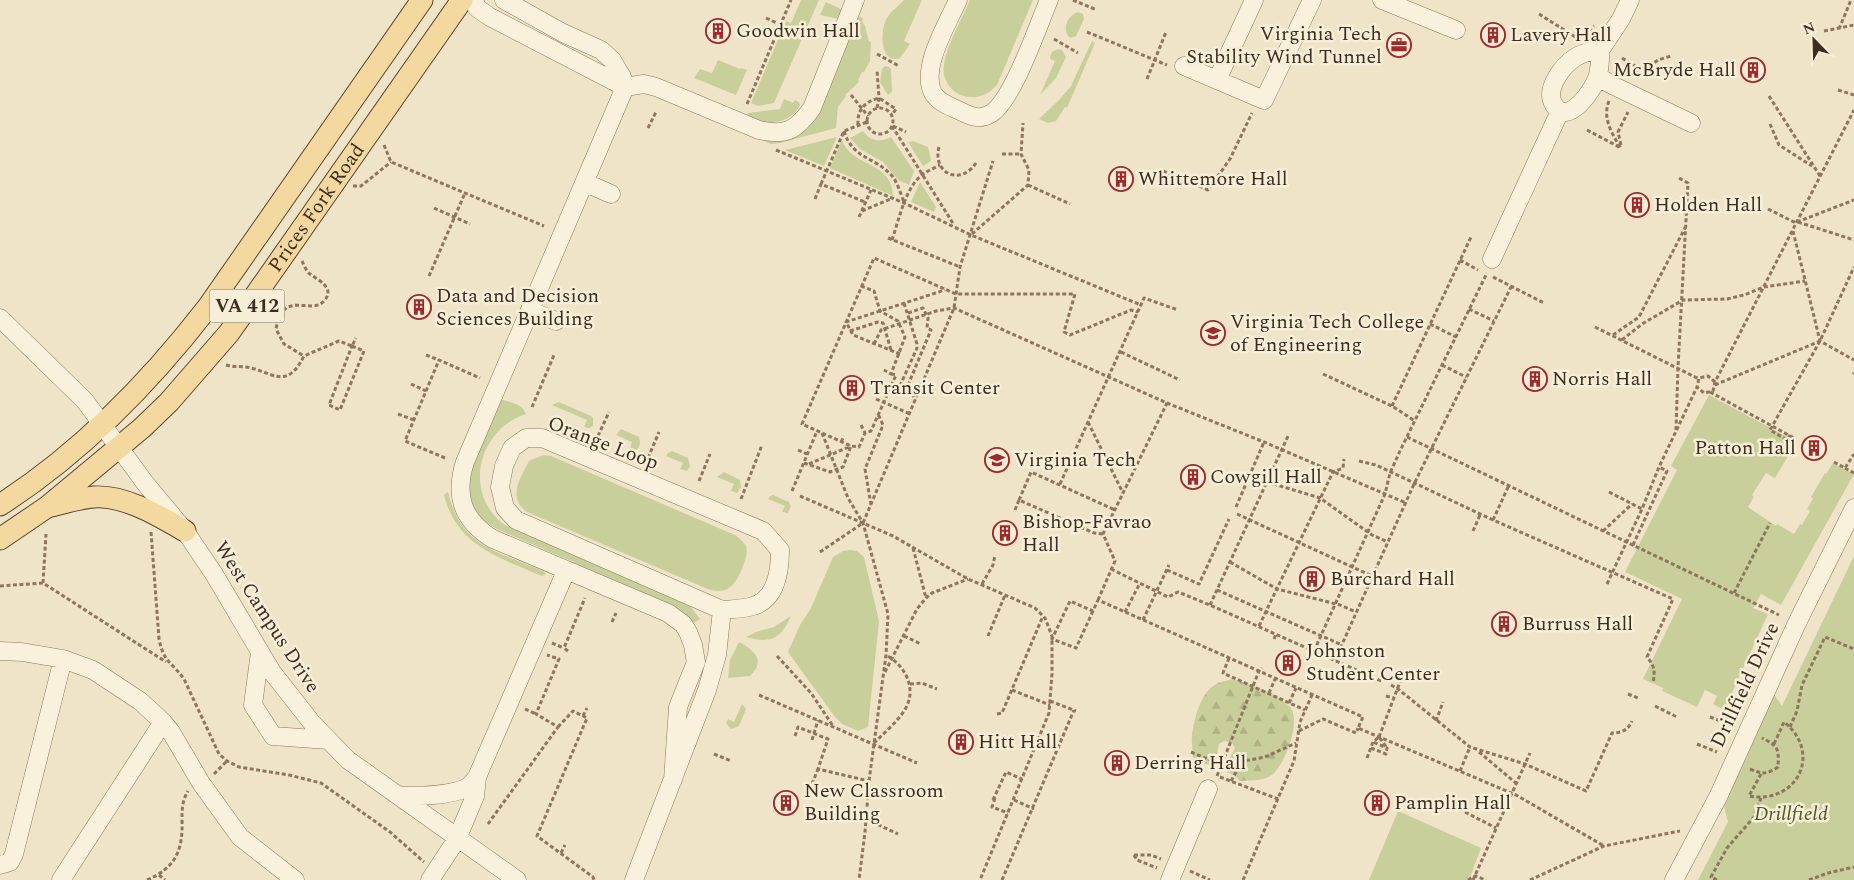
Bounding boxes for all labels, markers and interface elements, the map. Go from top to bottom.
north arrow [1789,15,1839,65]
place label: Goodwin Hall [736,16,860,46]
text: N [1800,17,1818,40]
building icon: Goodwin Hall [705,18,731,44]
place label: Virginia Tech Stability Wind Tunnel [1186,19,1382,72]
place label: Lavery Hall [1510,20,1612,50]
building icon: Lavery Hall [1480,22,1506,48]
office icon: Virginia Tech Stability Wind Tunnel [1386,32,1412,58]
place label: McBryde Hall [1613,55,1736,85]
building icon: McBryde Hall [1740,57,1766,83]
street label: Prices Fork Road [261,137,372,279]
place label: Whittemore Hall [1138,164,1288,194]
building icon: Whittemore Hall [1108,166,1134,192]
place label: Holden Hall [1654,190,1762,220]
building icon: Holden Hall [1624,192,1650,218]
place label: Data and Decision Sciences Building [436,281,599,334]
road number: VA 412 [210,290,284,322]
building icon: Data and Decision Sciences Building [406,294,432,320]
place label: Virginia Tech College of Engineering [1230,307,1424,360]
school or university icon: Virginia Tech College of Engineering [1200,320,1226,346]
place label: Norris Hall [1552,364,1652,394]
building icon: Norris Hall [1522,366,1548,392]
place label: Transit Center [870,373,1000,403]
building icon: Transit Center [839,375,865,401]
street label: Orange Loop [543,408,663,478]
place label: Patton Hall [1695,433,1796,463]
building icon: Patton Hall [1801,435,1827,461]
place label: Virginia Tech [1014,445,1136,475]
school or university icon: Virginia Tech [984,447,1010,473]
place label: Cowgill Hall [1210,462,1322,492]
building icon: Cowgill Hall [1180,464,1206,490]
place label: Bishop-Favrao Hall [1022,507,1152,560]
building icon: Bishop-Favrao Hall [992,520,1018,546]
street label: West Campus Drive [206,535,328,699]
place label: Burchard Hall [1330,564,1455,594]
building icon: Burchard Hall [1299,566,1325,592]
place label: Burruss Hall [1522,609,1633,639]
building icon: Burruss Hall [1491,611,1517,637]
street label: Drillfield Drive [1703,617,1787,753]
place label: Johnston Student Center [1306,636,1440,689]
building icon: Johnston Student Center [1275,650,1301,676]
place label: Hitt Hall [978,727,1057,757]
building icon: Hitt Hall [948,729,974,755]
place label: Derring Hall [1134,748,1246,778]
building icon: Derring Hall [1104,750,1130,776]
place label: New Classroom Building [804,776,944,829]
place label: Pamplin Hall [1394,788,1511,818]
building icon: New Classroom Building [773,790,799,816]
building icon: Pamplin Hall [1364,790,1390,816]
park label: Drillfield [1754,799,1828,829]

